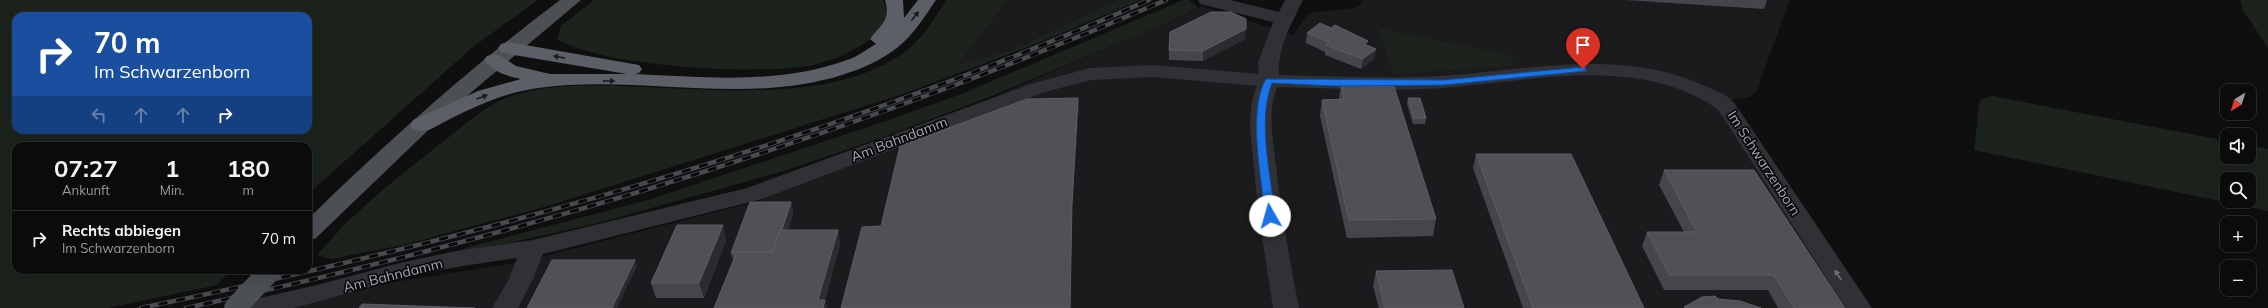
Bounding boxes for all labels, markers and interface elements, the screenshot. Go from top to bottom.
one-way arrow [911,10,919,21]
text: 70 m [94,25,160,60]
icon: right [28,28,80,80]
pin [1566,28,1600,69]
icon: arrive [1572,34,1594,56]
one-way arrow [553,54,566,60]
text: Im Schwarzenborn [94,60,250,83]
one-way arrow [603,78,616,84]
north arrow [2220,84,2256,120]
map controls [2220,84,2256,296]
one-way arrow [476,94,488,100]
icon: left [88,104,110,126]
icon: ahead [130,104,152,126]
icon: ahead [172,104,194,126]
icon: right [214,104,236,126]
street label: Im Schwarzenborn [1723,107,1805,219]
street label: Am Bahndamm [848,112,950,166]
button: sound [2220,128,2256,164]
text: 07:27 [54,153,118,183]
text: 1 [165,153,179,183]
text: 180 [227,153,270,183]
button: search [2220,172,2256,208]
text: Ankunft [62,182,110,198]
text: Min. [160,182,185,198]
text: m [243,182,254,198]
position arrow [1249,195,1291,237]
button: + [2220,216,2256,252]
text: Rechts abbiegen [62,221,181,240]
icon: right [28,228,50,250]
text: 70 m [261,229,296,248]
text: Im Schwarzenborn [62,240,175,256]
street label: Am Bahndamm [341,254,445,296]
button: − [2220,260,2256,296]
one-way arrow [1834,270,1842,281]

